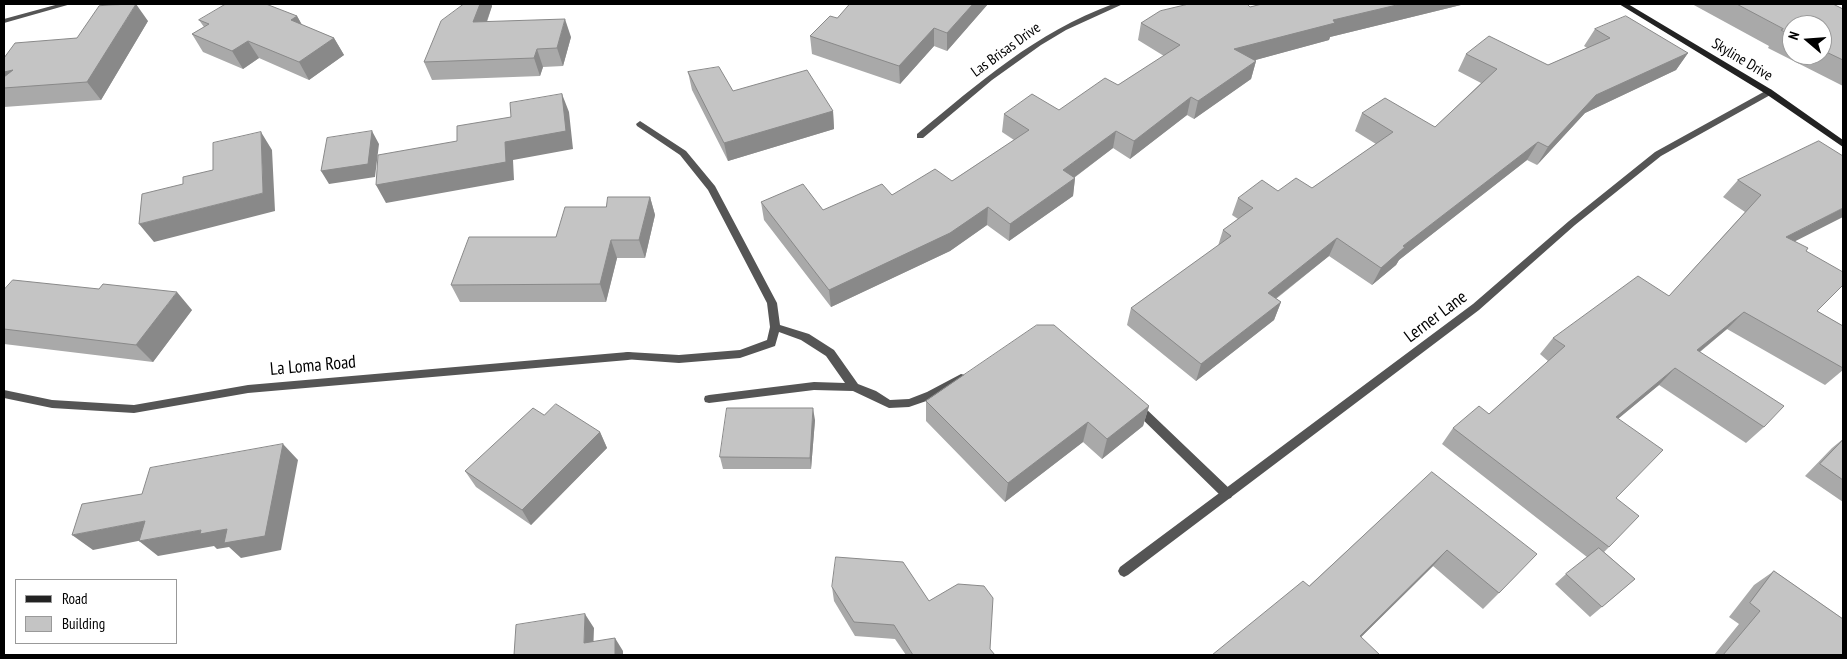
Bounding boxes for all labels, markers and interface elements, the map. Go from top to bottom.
north arrow [1782,15,1832,65]
street label: Las Brisas Drive [968,19,1044,81]
text: N [1784,29,1803,42]
street label: Skyline Drive [1708,35,1776,85]
street label: Lerner Lane [1400,286,1472,348]
street label: La Loma Road [269,351,357,381]
legend [15,579,178,644]
text: Road [62,589,88,608]
text: Building [62,614,105,633]

